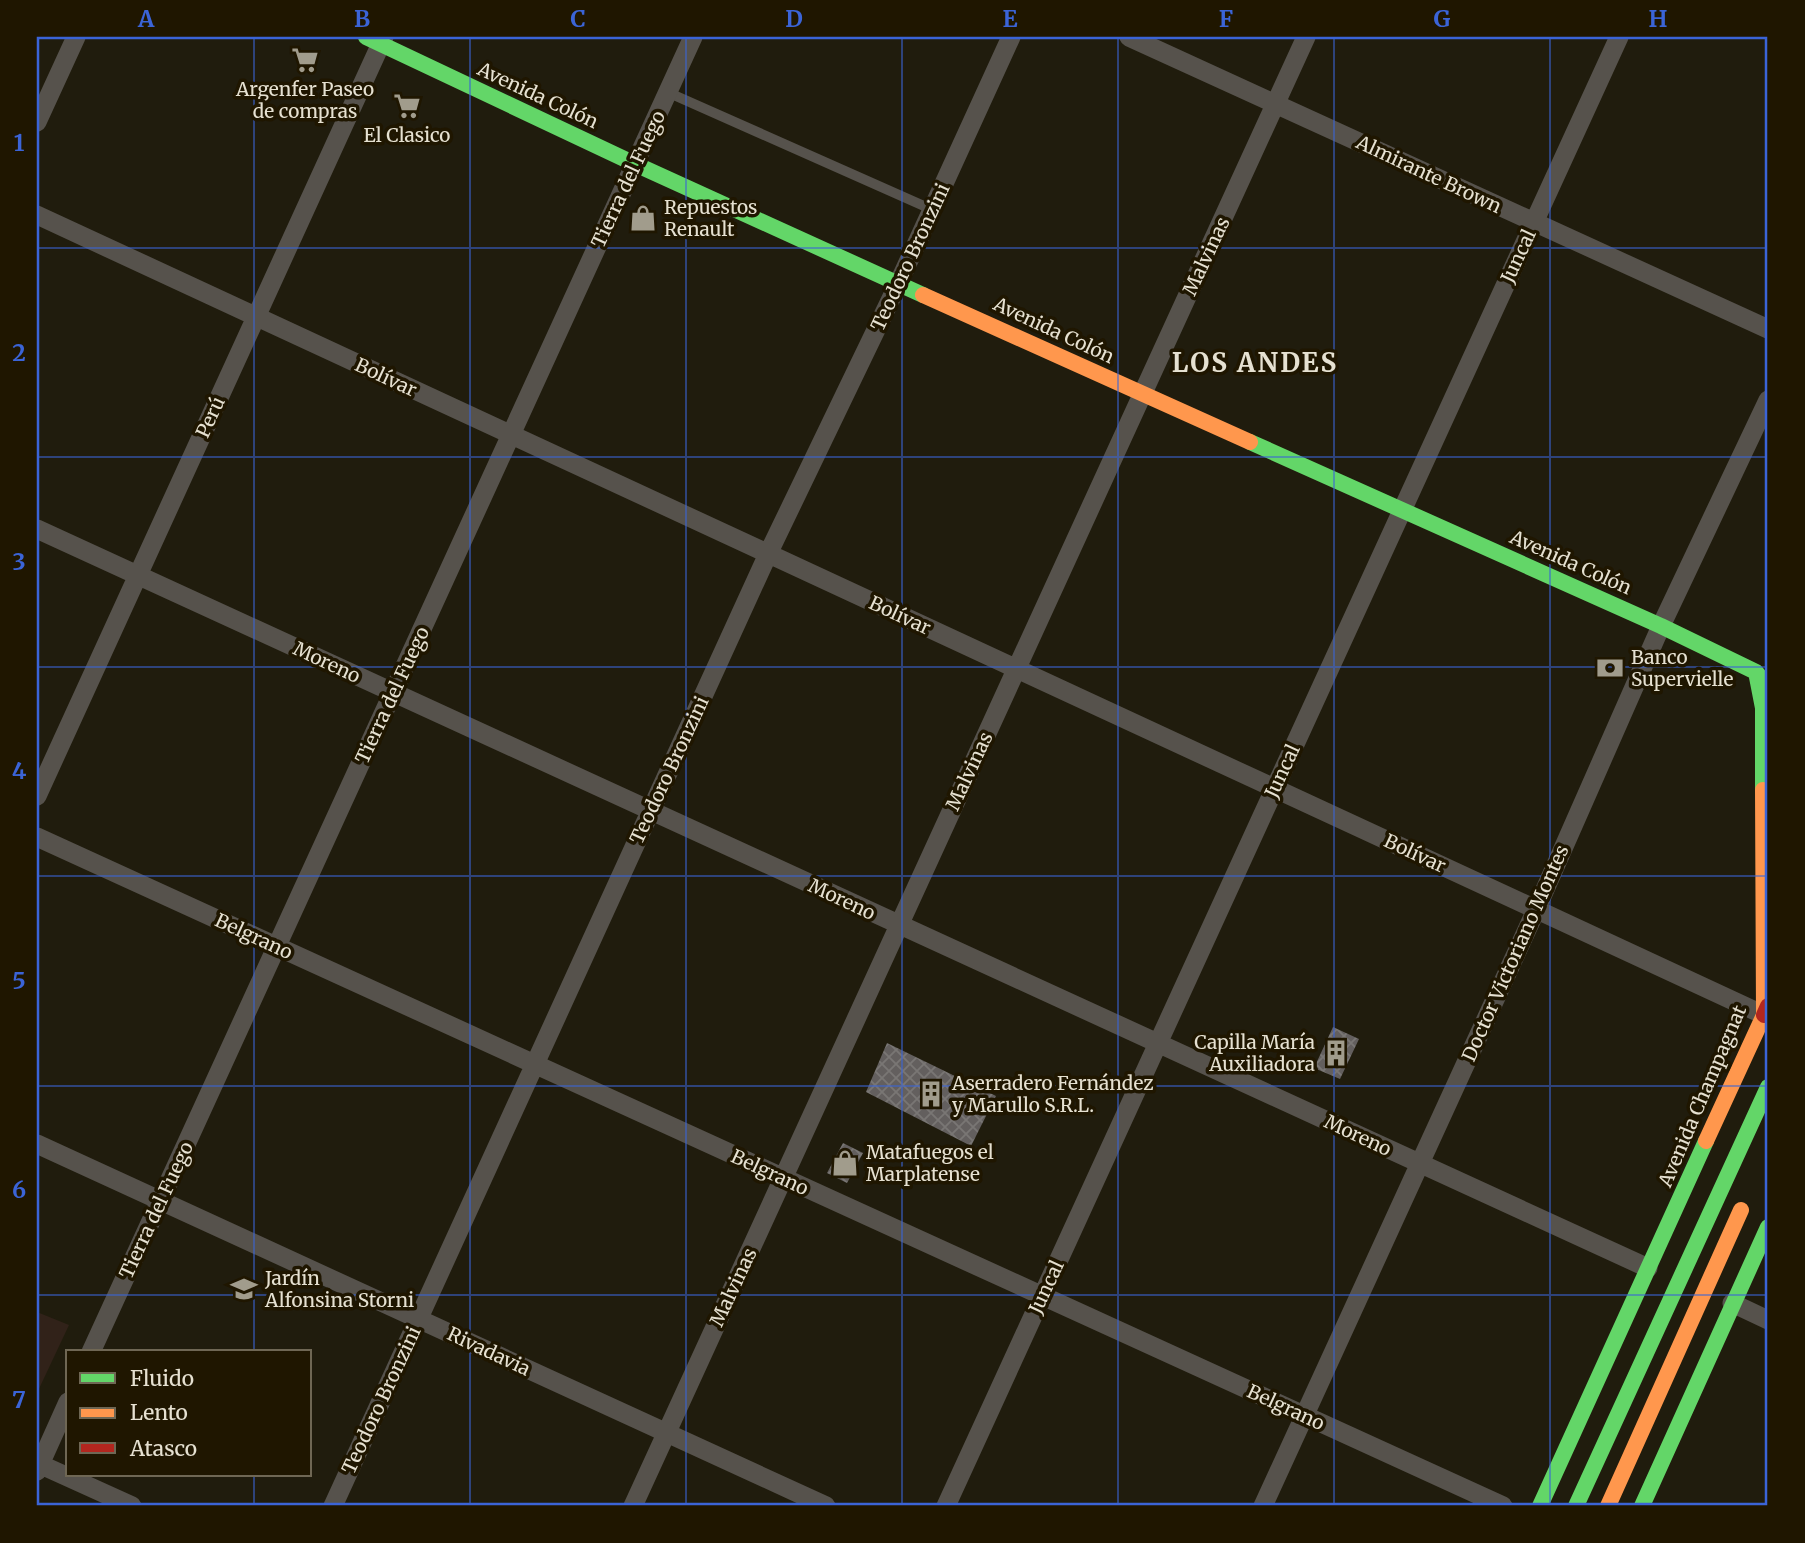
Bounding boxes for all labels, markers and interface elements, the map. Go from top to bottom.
text: A [137,4,155,33]
text: B [354,4,370,33]
text: C [570,4,586,33]
text: D [785,4,803,33]
text: E [1002,4,1018,33]
text: F [1219,4,1233,33]
text: G [1434,4,1451,33]
text: H [1649,4,1668,33]
supermarket icon: Argenfer Paseo de compras [290,45,320,75]
street label: Avenida Colón [473,56,602,134]
place label: Argenfer Paseo de compras [235,77,374,123]
supermarket icon: El Clasico [392,91,422,121]
street label: Tierra del Fuego [586,107,670,251]
place label: El Clasico [364,123,450,147]
text: 1 [14,128,25,157]
street label: Almirante Brown [1352,129,1506,218]
street label: Teodoro Bronzini [865,179,955,335]
place label: Repuestos Renault [664,195,757,241]
shop icon: Repuestos Renault [628,203,658,233]
street label: Malvinas [1177,213,1235,299]
street label: Juncal [1495,225,1541,288]
street label: Avenida Colón [989,291,1118,369]
text: 2 [12,338,26,367]
district label: LOS ANDES [1172,346,1338,379]
street label: Bolívar [351,352,421,402]
street label: Perú [190,393,230,441]
street label: Avenida Colón [1506,524,1636,600]
text: 3 [12,547,26,576]
street label: Bolívar [865,590,935,640]
street label: Tierra del Fuego [350,623,434,767]
street label: Moreno [290,636,364,688]
place label: Banco Supervielle [1631,645,1733,691]
bank icon: Banco Supervielle [1595,653,1625,683]
street label: Teodoro Bronzini [624,692,714,848]
street label: Malvinas [940,728,998,814]
street label: Juncal [1259,740,1305,803]
text: 4 [12,756,27,785]
street label: Bolívar [1380,828,1450,878]
street label: Doctor Victoriano Montes [1456,841,1574,1065]
street label: Moreno [805,873,879,925]
street label: Belgrano [211,908,297,964]
text: 5 [12,966,26,995]
street label: Avenida Champagnat [1652,1001,1751,1191]
place label: Capilla María Auxiliadora [1194,1030,1315,1076]
building icon: Capilla María Auxiliadora [1321,1038,1351,1068]
place label: Aserradero Fernández y Marullo S.R.L. [951,1071,1154,1117]
building icon: Aserradero Fernández y Marullo S.R.L. [916,1079,946,1109]
street label: Moreno [1321,1109,1395,1161]
street label: Tierra del Fuego [114,1138,198,1282]
place label: Matafuegos el Marplatense [866,1140,994,1186]
street label: Belgrano [727,1144,813,1200]
shop icon: Matafuegos el Marplatense [830,1148,860,1178]
text: 6 [12,1175,26,1204]
street label: Malvinas [704,1244,762,1330]
street label: Juncal [1023,1256,1069,1319]
place label: Jardín Alfonsina Storni [264,1266,414,1312]
school or university icon: Jardín Alfonsina Storni [229,1274,259,1304]
street label: Rivadavia [444,1321,534,1381]
street label: Teodoro Bronzini [336,1322,426,1478]
legend [66,1350,312,1476]
text: Fluido [130,1365,194,1392]
street label: Belgrano [1243,1379,1329,1435]
text: 7 [12,1385,26,1414]
text: Lento [130,1399,188,1426]
text: Atasco [129,1435,197,1462]

